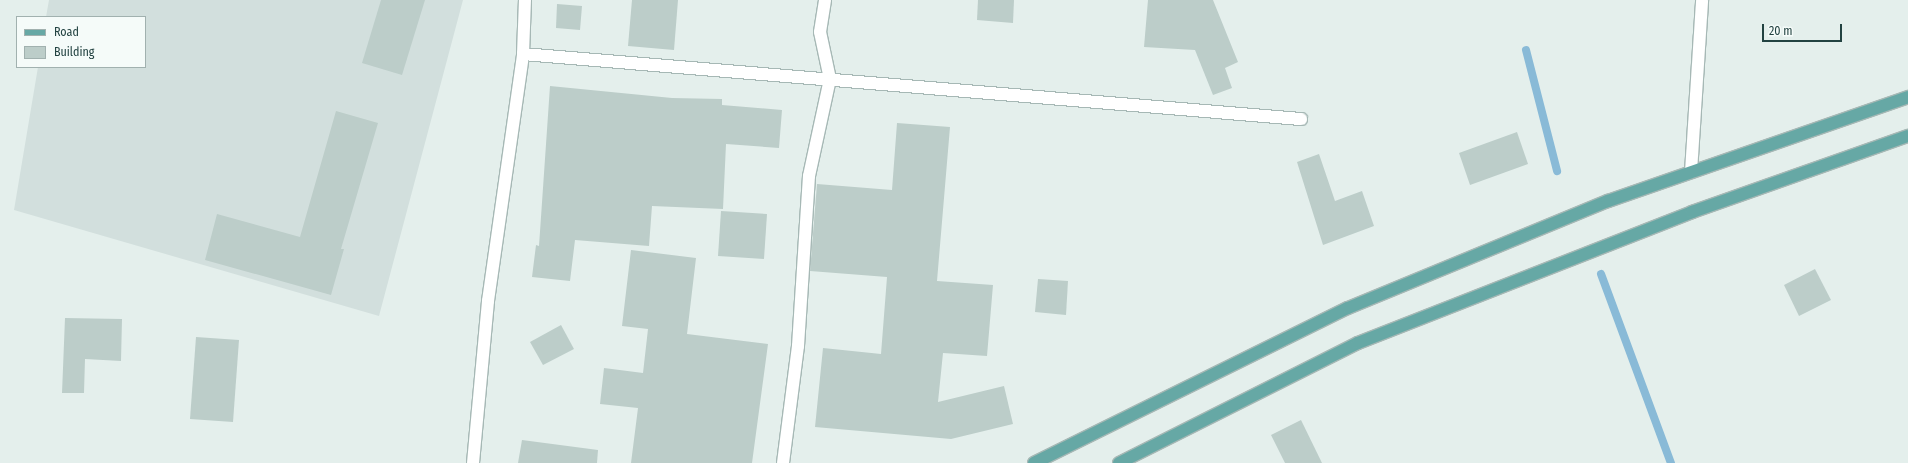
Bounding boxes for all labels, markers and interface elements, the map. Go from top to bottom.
legend [16,16,146,68]
scale bar [1764,16,1844,42]
text: 20 m [1769,24,1793,38]
text: Road [54,25,79,39]
text: Building [54,45,94,59]

